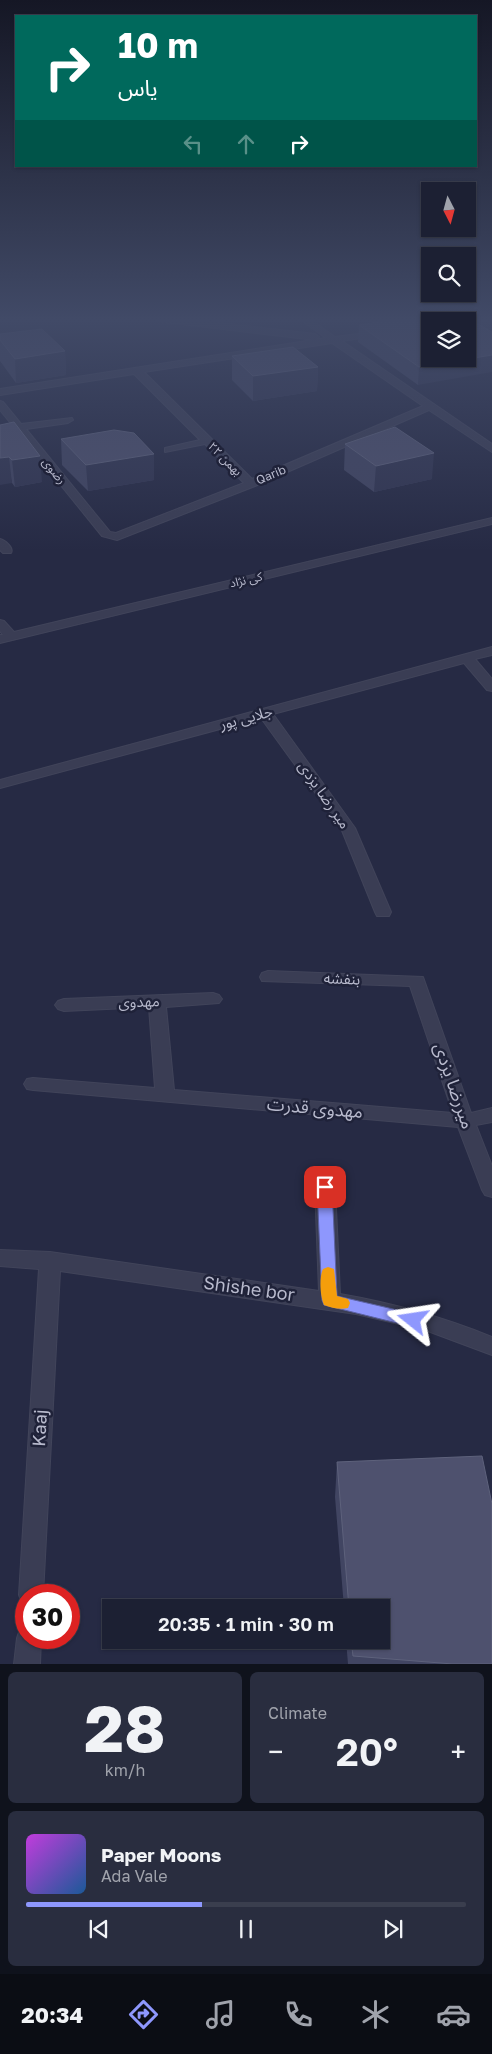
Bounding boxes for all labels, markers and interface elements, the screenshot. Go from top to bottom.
text: 10 m [118,24,198,66]
icon: right [35,35,100,100]
text: یاس [118,74,158,101]
icon: left [179,130,207,158]
icon: ahead [232,130,260,158]
icon: right [285,130,313,158]
north arrow [421,182,476,238]
map controls [421,182,476,367]
button: search [421,247,476,302]
button: layers [421,312,476,367]
street label: ۲۲ بهمن [205,439,245,479]
street label: رضوی [39,454,70,487]
street label: Qarib [254,462,288,487]
street label: کی نژاد [228,568,265,591]
street label: جلایی پور [216,701,275,735]
street label: میر رضا یزدی [294,757,355,832]
street label: بنفشه [323,968,361,988]
street label: مهدوی [118,991,160,1012]
street label: میررضا یزدی [429,1040,480,1132]
street label: مهدوی قدرت [266,1092,364,1123]
pin [304,1166,346,1208]
icon: arrive [311,1173,339,1201]
street label: Shishe bor [202,1271,296,1305]
position arrow [386,1293,438,1345]
street label: Kaaj [27,1409,51,1447]
speed limit sign: 30 [15,1584,80,1649]
text: 20:35 · 1 min · 30 m [158,1612,334,1635]
text: 28 [84,1688,166,1766]
text: Climate [268,1703,327,1723]
text: 20° [336,1729,398,1774]
text: − [268,1735,283,1768]
text: + [451,1735,466,1768]
text: km/h [105,1760,145,1780]
text: Paper Moons [101,1843,221,1866]
text: Ada Vale [101,1866,167,1886]
icon: previous [85,1915,113,1943]
icon: pause [232,1915,260,1943]
icon: next [379,1915,407,1943]
icon: directions [126,1997,161,2032]
icon: music [203,1997,238,2032]
icon: phone [281,1997,316,2032]
icon: climate [358,1997,393,2032]
icon: car [436,1997,471,2032]
text: 20:34 [21,2001,83,2028]

